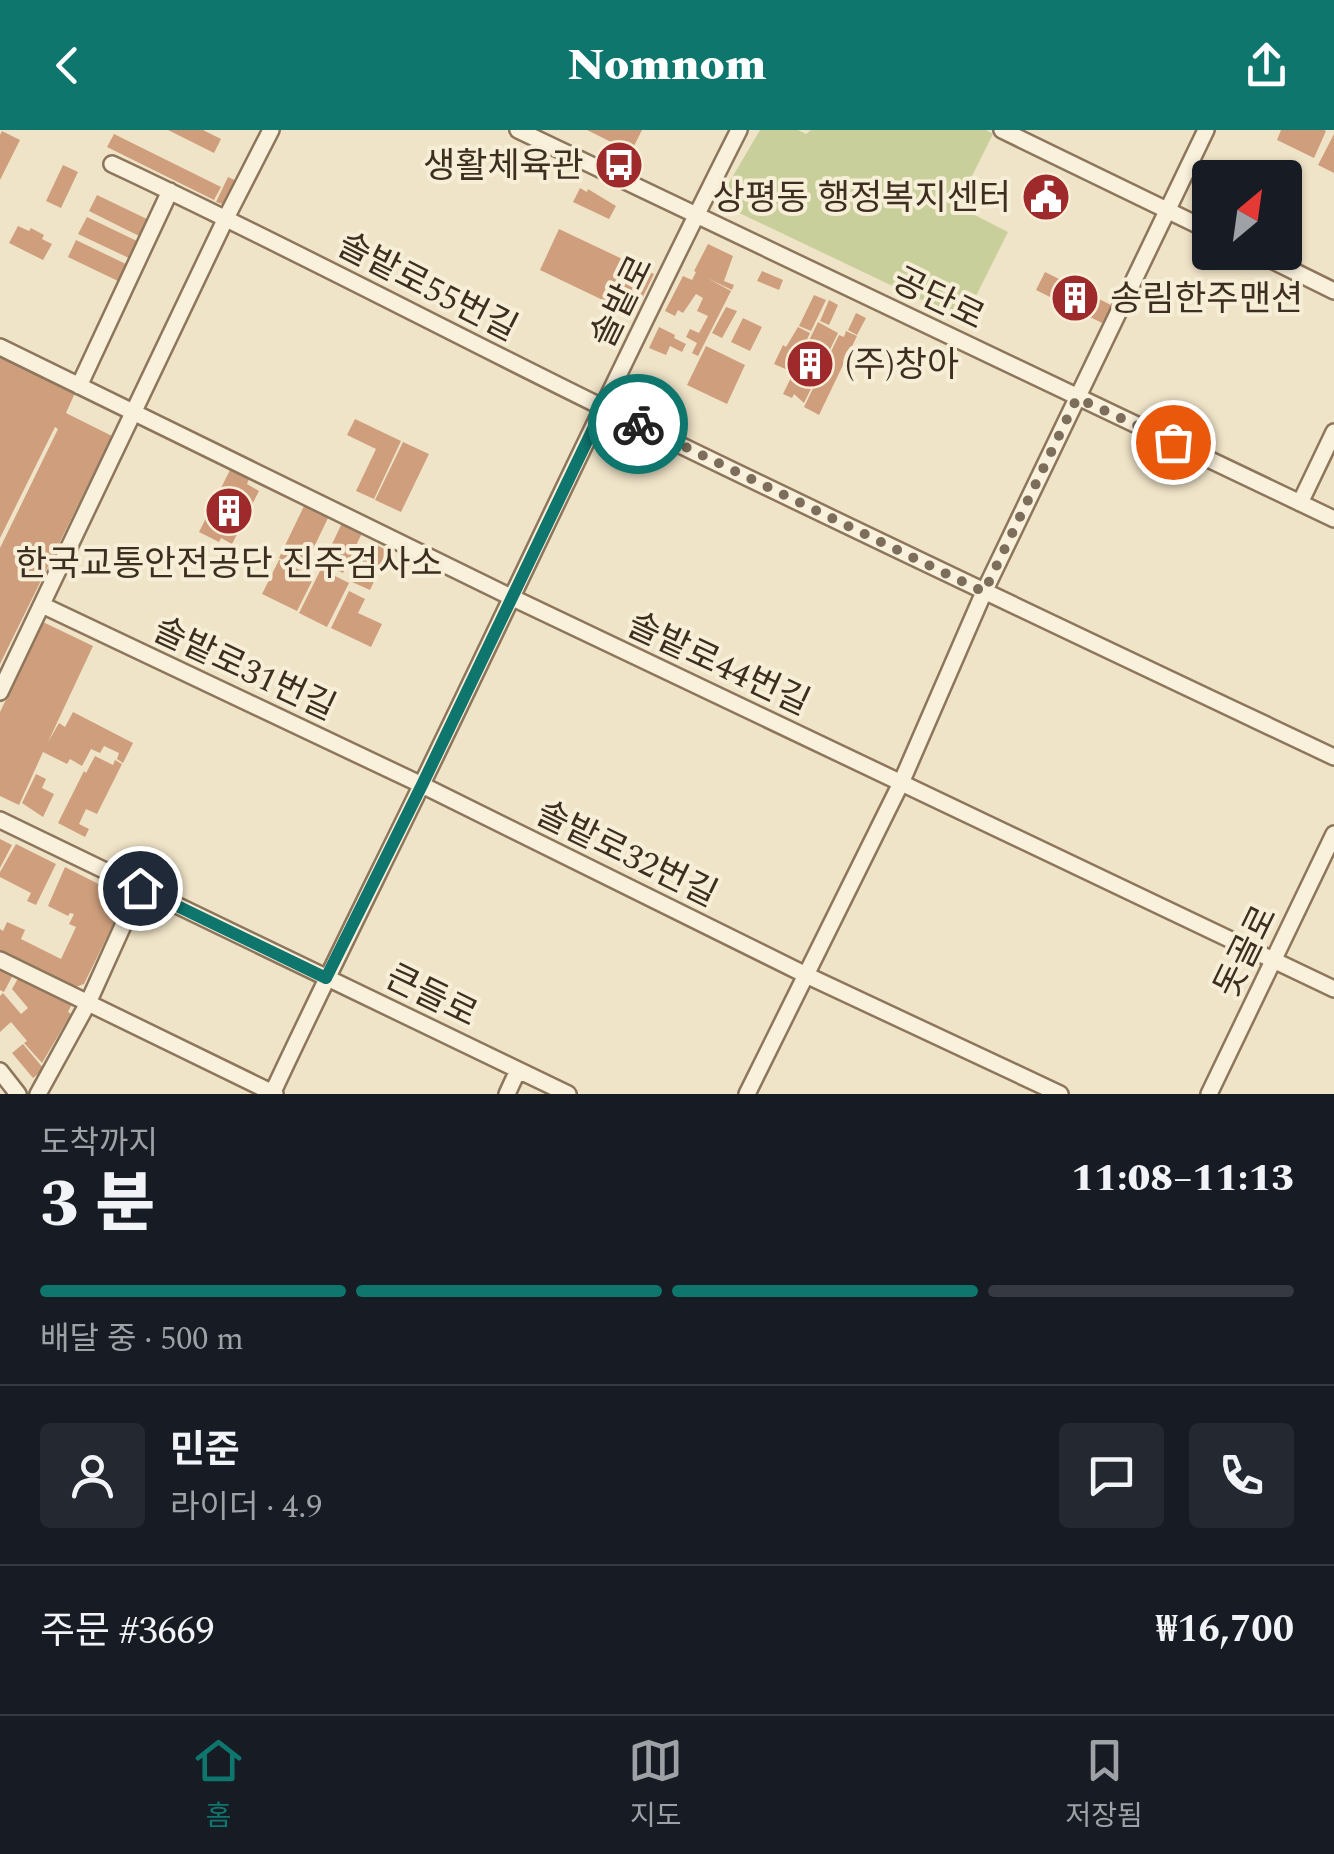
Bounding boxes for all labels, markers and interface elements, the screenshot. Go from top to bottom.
text: Nomnom [568,31,766,100]
icon: back [40,38,95,93]
icon: share [1239,38,1294,93]
bus stop icon: 생활체육관 [593,139,645,191]
place label: 생활체육관 [423,140,584,193]
north arrow [1192,160,1302,270]
map controls [1192,160,1302,270]
public building icon: 상평동 행정복지센터 [1020,171,1072,223]
place label: 상평동 행정복지센터 [712,172,1011,225]
street label: 솔밭로55번길 [328,219,527,355]
street label: 솔밭로 [577,247,667,357]
street label: 공단로 [883,254,993,344]
building icon: 송림한주맨션 [1049,272,1101,324]
place label: 송림한주맨션 [1110,273,1303,326]
building icon: (주)창아 [784,338,836,390]
place label: (주)창아 [845,339,959,392]
courier [588,374,688,474]
icon: bike [611,397,666,452]
pin [1131,400,1216,485]
icon: bag [1146,415,1201,470]
building icon: 한국교통안전공단 진주검사소 [203,485,255,537]
place label: 한국교통안전공단 진주검사소 [15,538,443,591]
street label: 솔밭로44번길 [618,599,818,730]
street label: 솔밭로31번길 [144,604,344,735]
street label: 솔밭로32번길 [527,788,726,921]
pin [98,846,183,931]
icon: home [113,861,168,916]
street label: 돗골로 [1201,897,1291,1007]
street label: 큰들로 [376,951,486,1041]
text: 도착까지 [40,1119,158,1168]
text: 11:08–11:13 [1071,1150,1294,1208]
text: 3 분 [40,1156,155,1255]
text: 배달 중 · 500 m [40,1315,244,1364]
text: 민준 [170,1422,240,1480]
button: person [40,1423,145,1528]
button: chat [1059,1423,1164,1528]
button: phone [1189,1423,1294,1528]
text: 라이더 · 4.9 [170,1483,322,1532]
text: ₩16,700 [1156,1601,1294,1659]
text: 주문 #3669 [40,1603,214,1661]
tab: 홈 [191,1733,246,1838]
tab: 지도 [628,1733,683,1838]
tab: 저장됨 [1066,1733,1143,1838]

